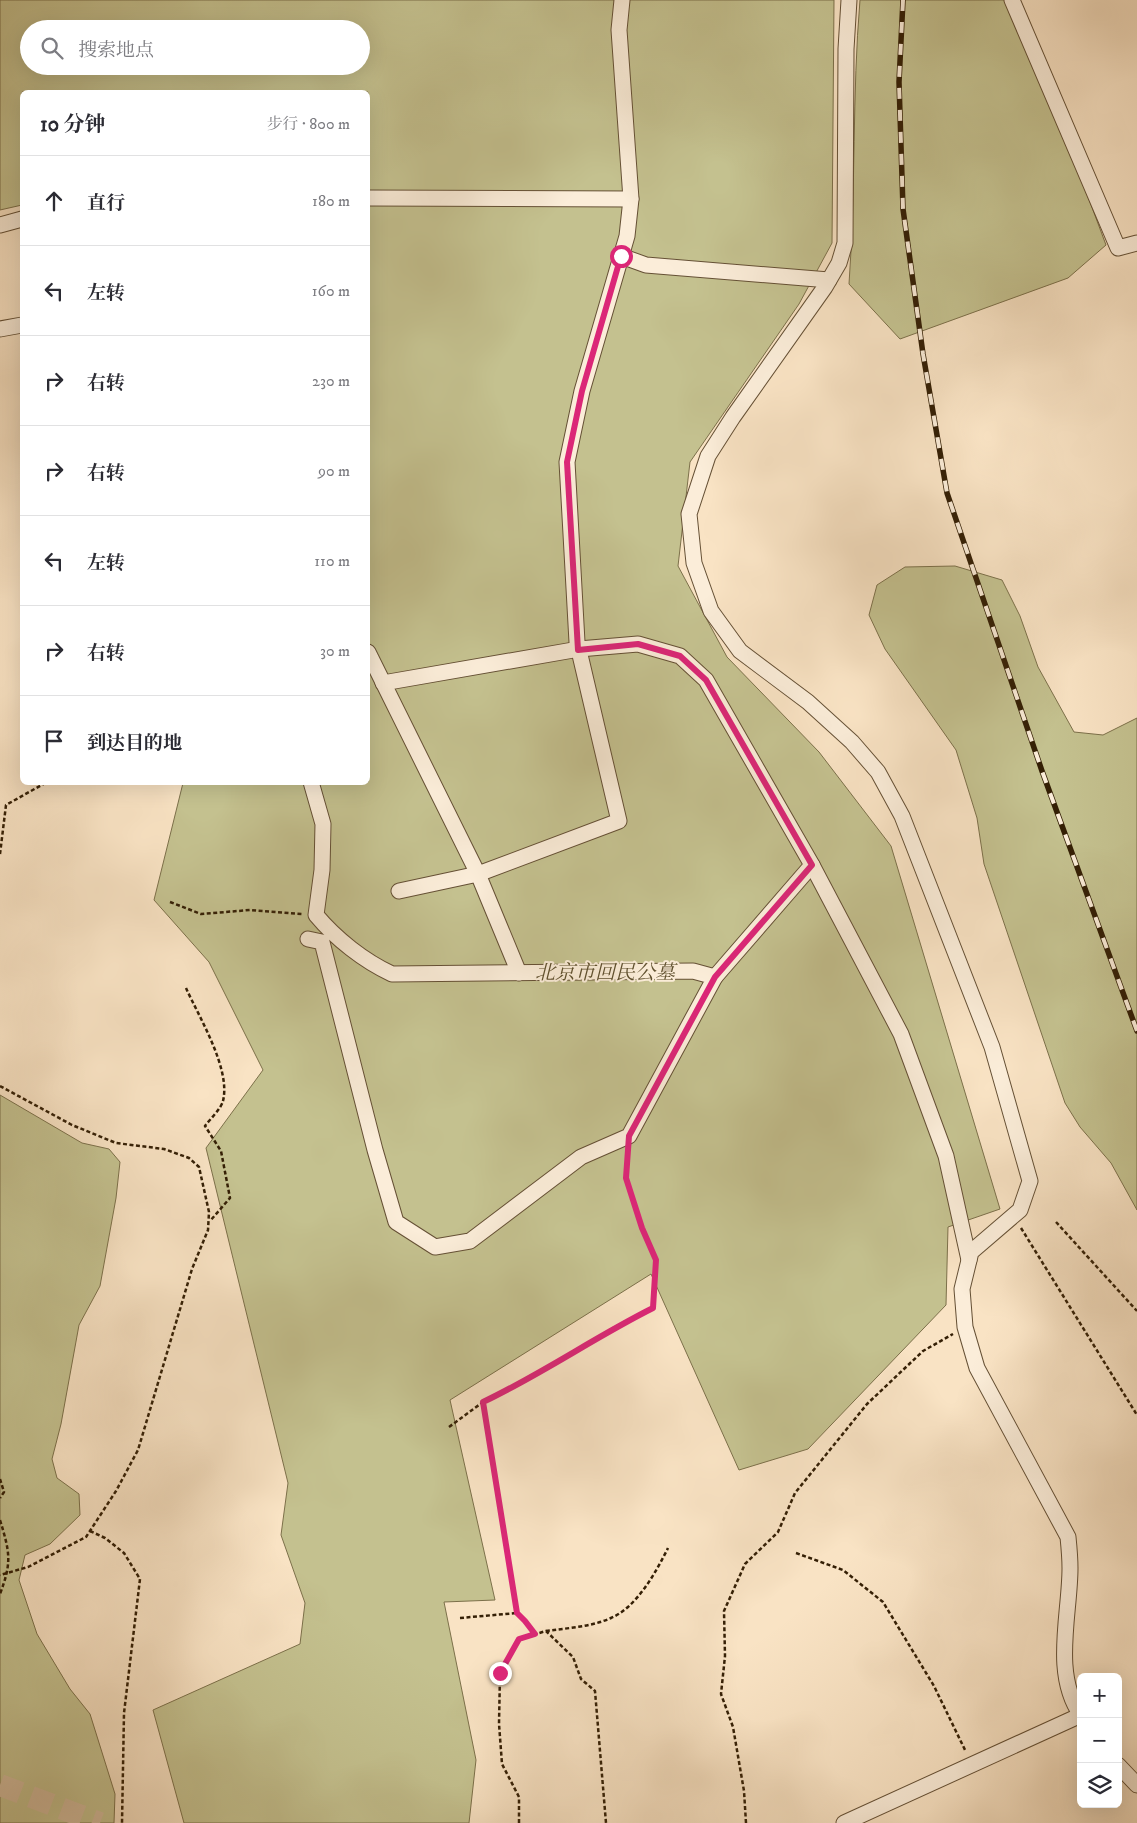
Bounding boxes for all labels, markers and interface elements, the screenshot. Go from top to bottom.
search box [20,20,370,75]
icon: search [38,34,66,62]
text: 搜索地点 [78,39,154,62]
text: 10 分钟 [40,112,105,138]
text: 步行 · 800 m [267,114,350,134]
icon: ahead [40,187,68,215]
text: 180 m [312,191,350,211]
text: 直行 [87,192,125,215]
route start [610,245,633,268]
icon: left [40,277,68,305]
text: 160 m [312,281,350,301]
text: 左转 [87,282,125,305]
icon: right [40,367,68,395]
text: 230 m [312,371,350,391]
text: 右转 [87,372,125,395]
icon: right [40,457,68,485]
text: 90 m [318,461,350,481]
text: 右转 [87,462,125,485]
icon: left [40,547,68,575]
text: 110 m [314,551,350,571]
text: 左转 [87,552,125,575]
icon: right [40,637,68,665]
text: 30 m [320,641,350,661]
text: 右转 [87,642,125,665]
icon: arrive [40,727,68,755]
text: 到达目的地 [87,732,182,755]
park label: 北京市回民公墓 [535,961,678,986]
route end [489,1662,512,1685]
map controls [1077,1673,1122,1808]
button: + [1077,1673,1122,1718]
button: − [1077,1718,1122,1763]
button: layers [1077,1763,1122,1808]

